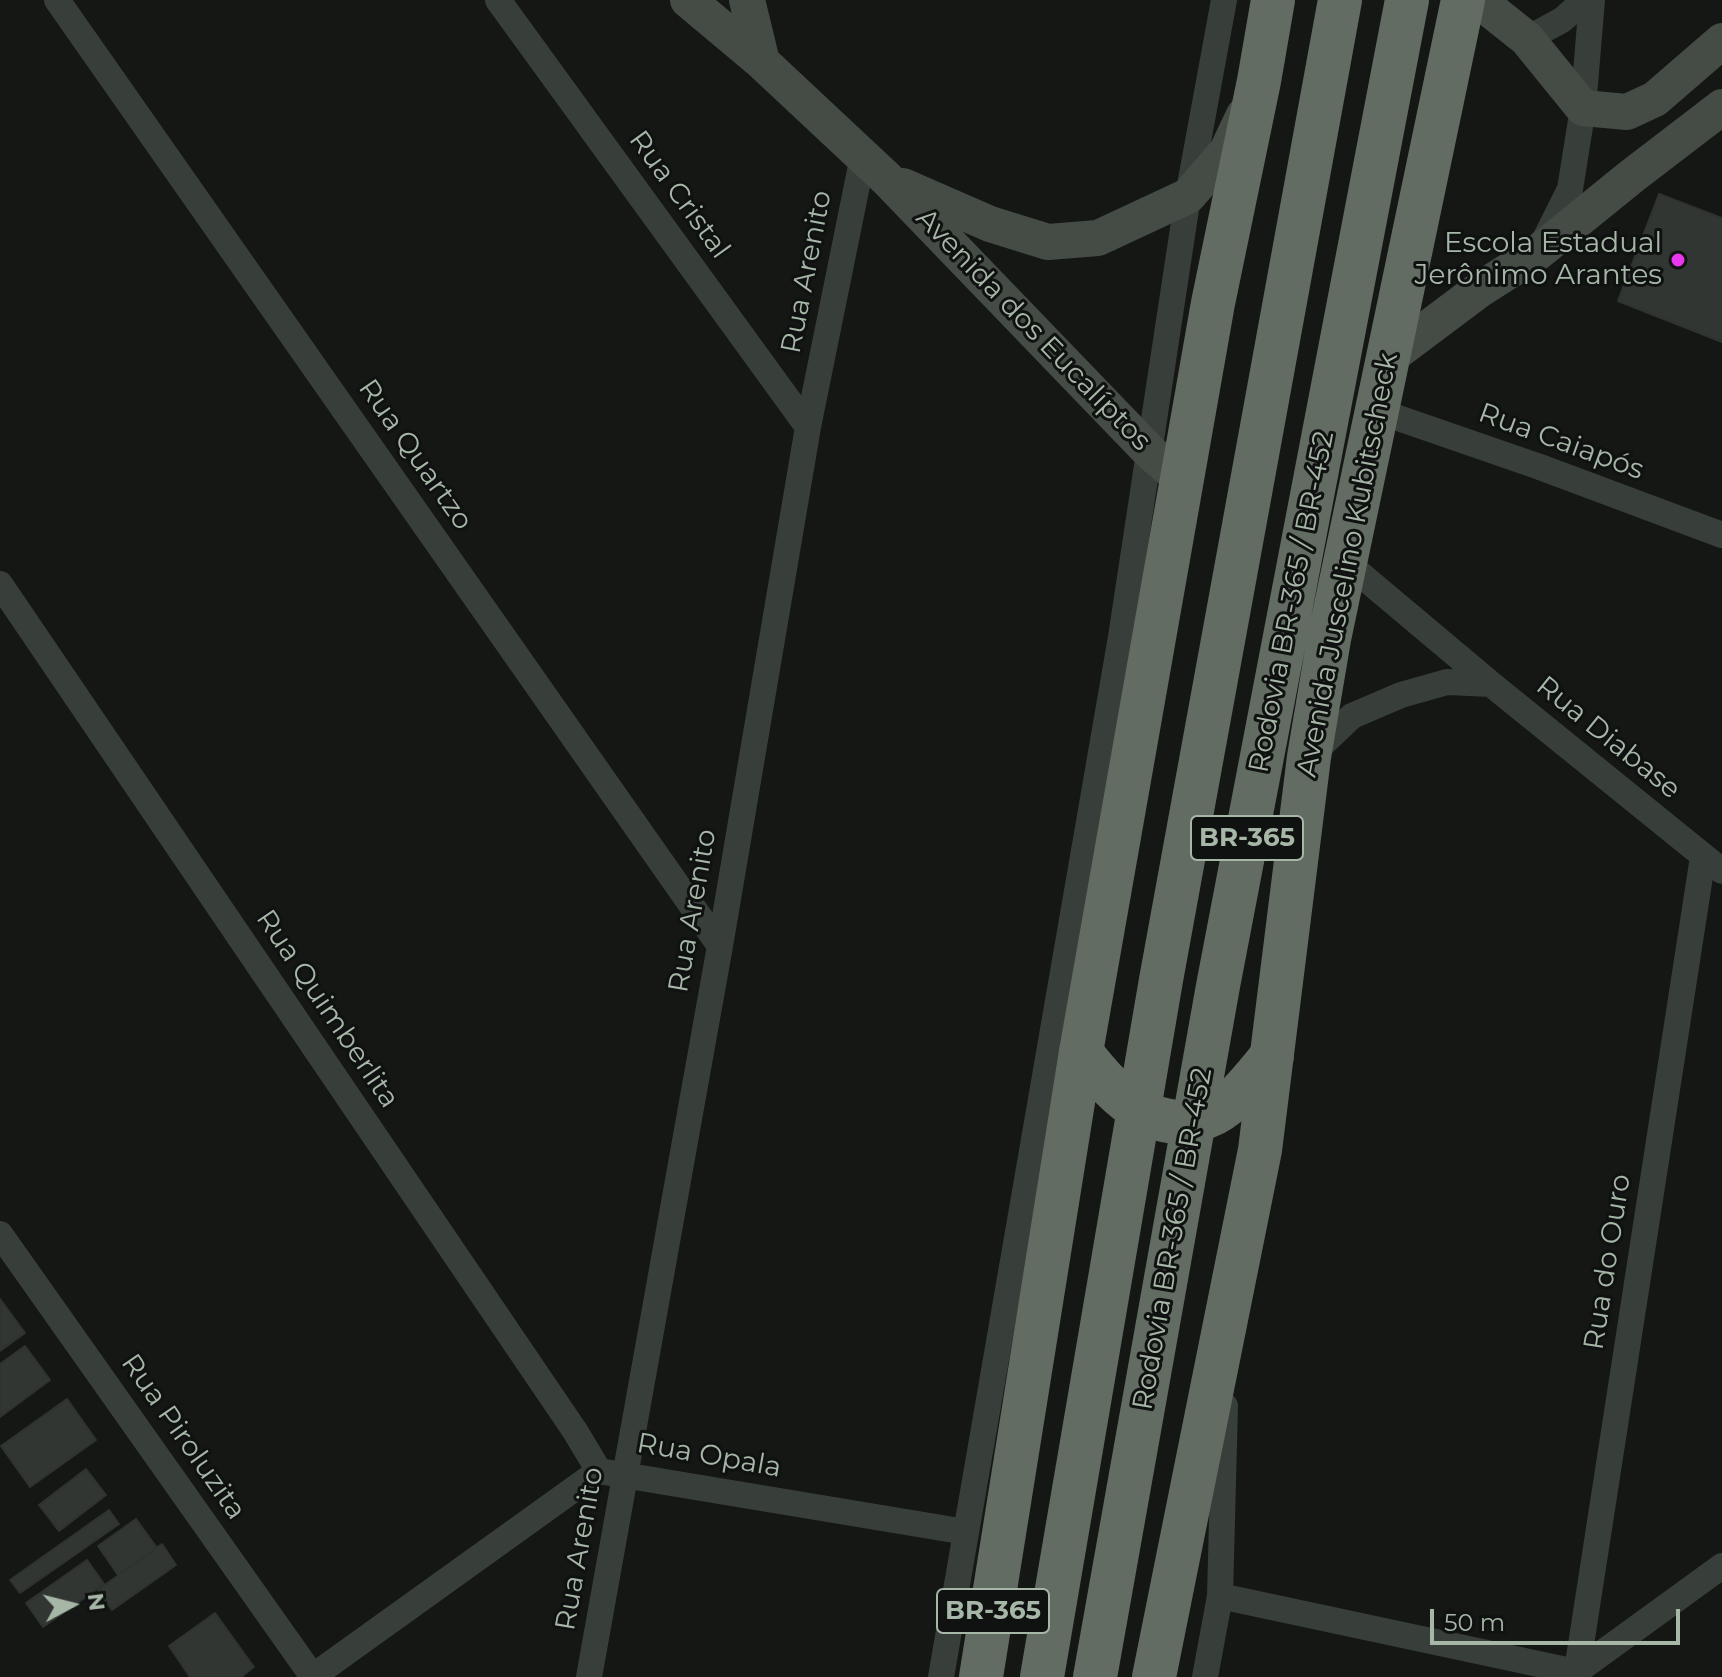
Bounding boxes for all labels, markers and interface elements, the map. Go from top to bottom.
street label: Rua Cristal [621,125,737,265]
street label: Rua Arenito [775,188,839,356]
street label: Avenida dos Eucalíptos [909,202,1157,458]
place label: Escola Estadual Jerônimo Arantes [1415,227,1662,293]
marker: Escola Estadual Jerônimo Arantes [1669,251,1687,269]
street label: Avenida Juscelino Kubitscheck [1290,350,1406,780]
street label: Rua Quartzo [351,373,479,537]
street label: Rua Caiapós [1474,397,1648,487]
street label: Rodovia BR-365 / BR-452 [1242,428,1342,776]
street label: Rua Diabase [1529,670,1687,806]
road number: BR-365 [1191,816,1303,860]
street label: Rua Arenito [662,827,724,995]
street label: Rua Quimberlita [248,904,406,1114]
street label: Rodovia BR-365 / BR-452 [1126,1065,1220,1413]
street label: Rua do Ouro [1578,1172,1638,1352]
street label: Rua Piroluzita [114,1348,252,1526]
street label: Rua Opala [634,1427,784,1485]
street label: Rua Arenito [549,1465,611,1633]
north arrow [32,1565,112,1645]
road number: BR-365 [937,1589,1049,1633]
text: N [82,1592,111,1612]
scale bar [1434,1593,1684,1643]
text: 50 m [1444,1608,1505,1637]

